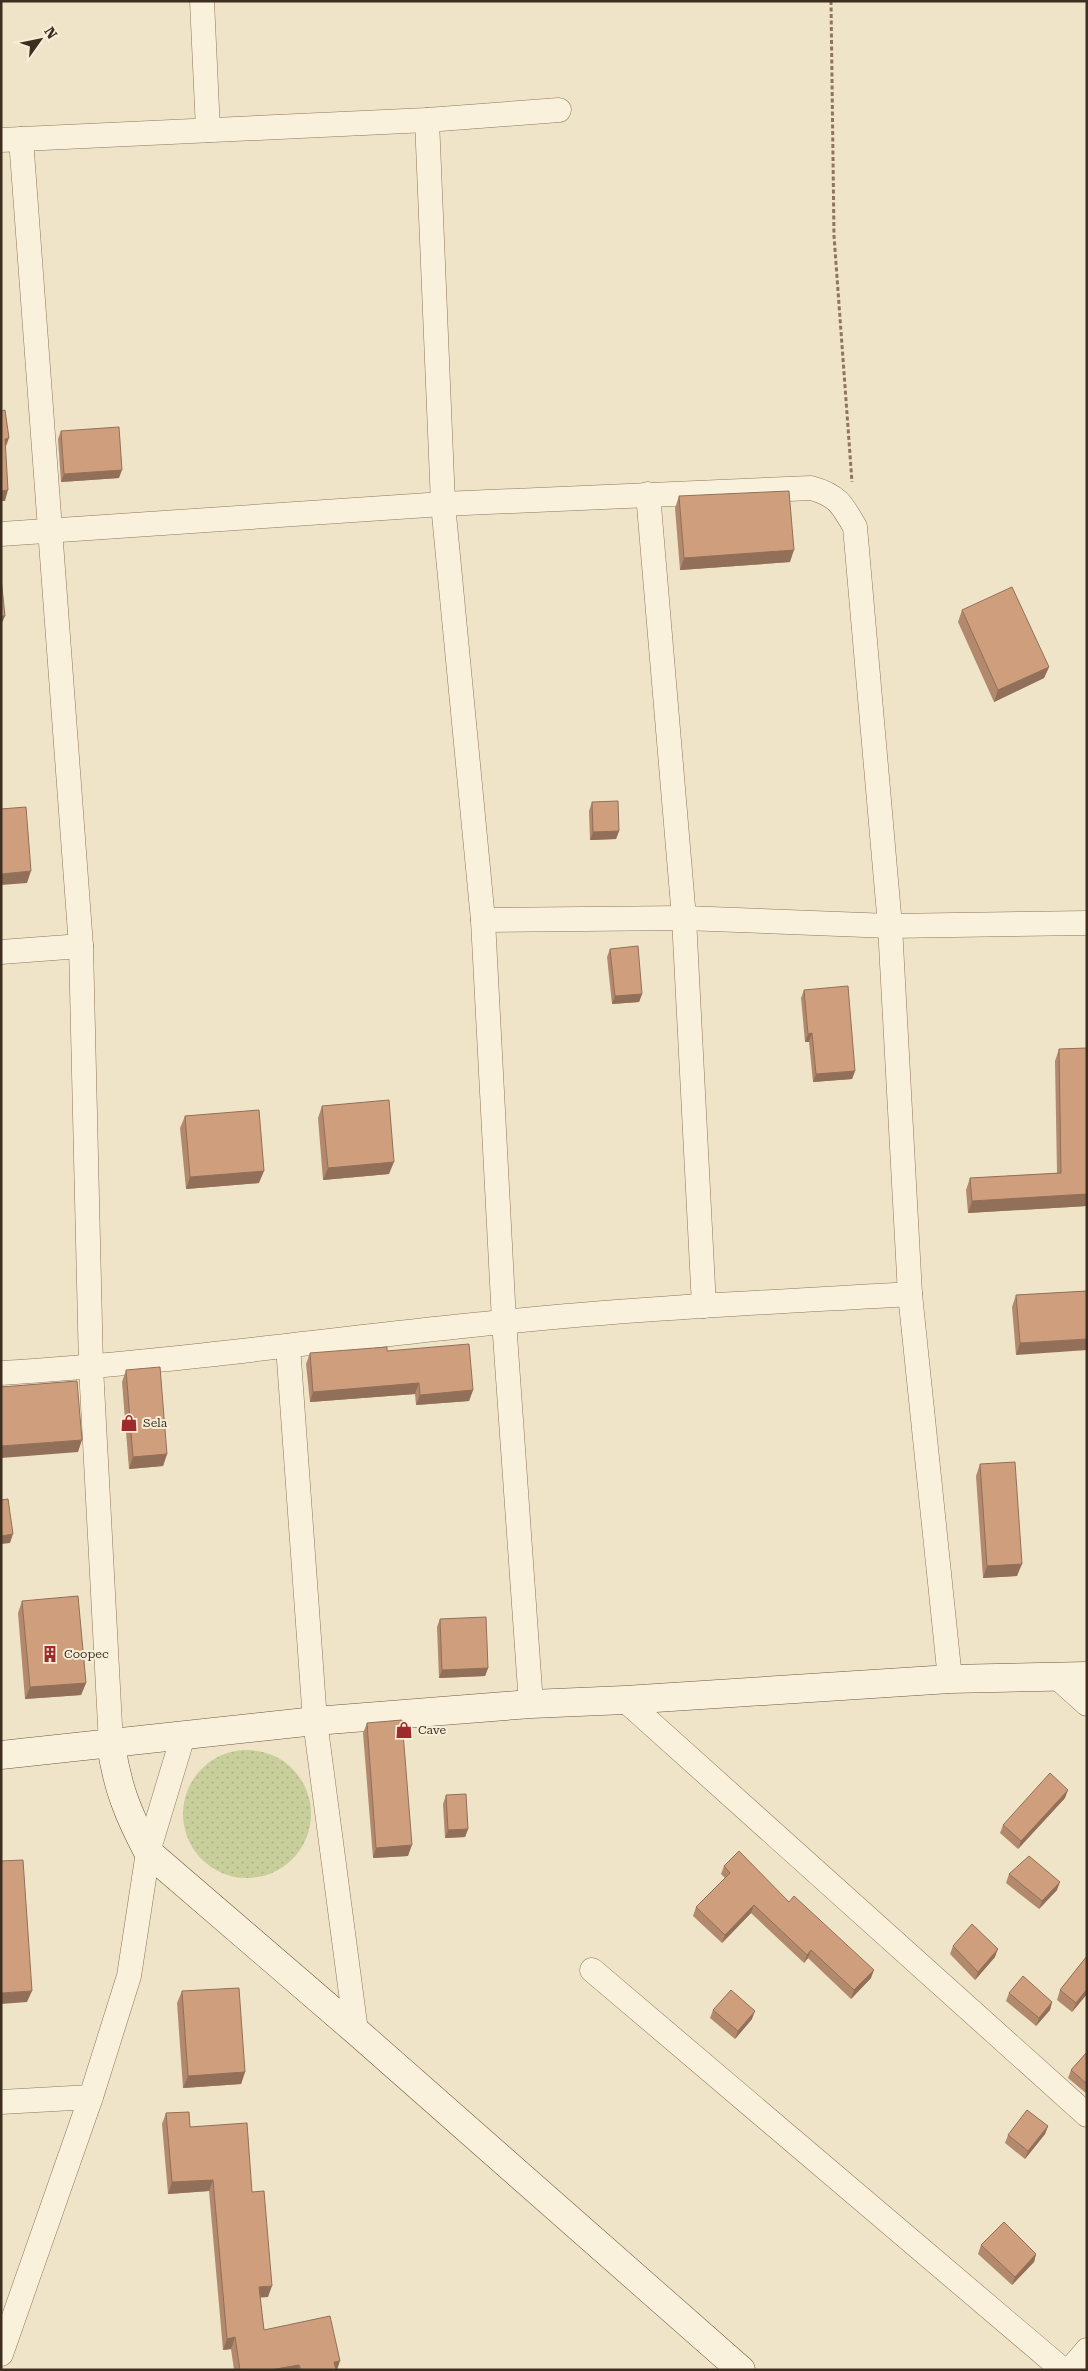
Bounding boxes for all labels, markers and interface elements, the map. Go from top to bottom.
north arrow [15,15,65,65]
text: N [41,24,61,42]
shop icon: Sela [119,1413,139,1433]
place label: Sela [143,1416,168,1430]
building icon: Coopec [40,1644,60,1664]
place label: Coopec [64,1647,109,1661]
shop icon: Cave [394,1720,414,1740]
place label: Cave [418,1723,447,1737]

